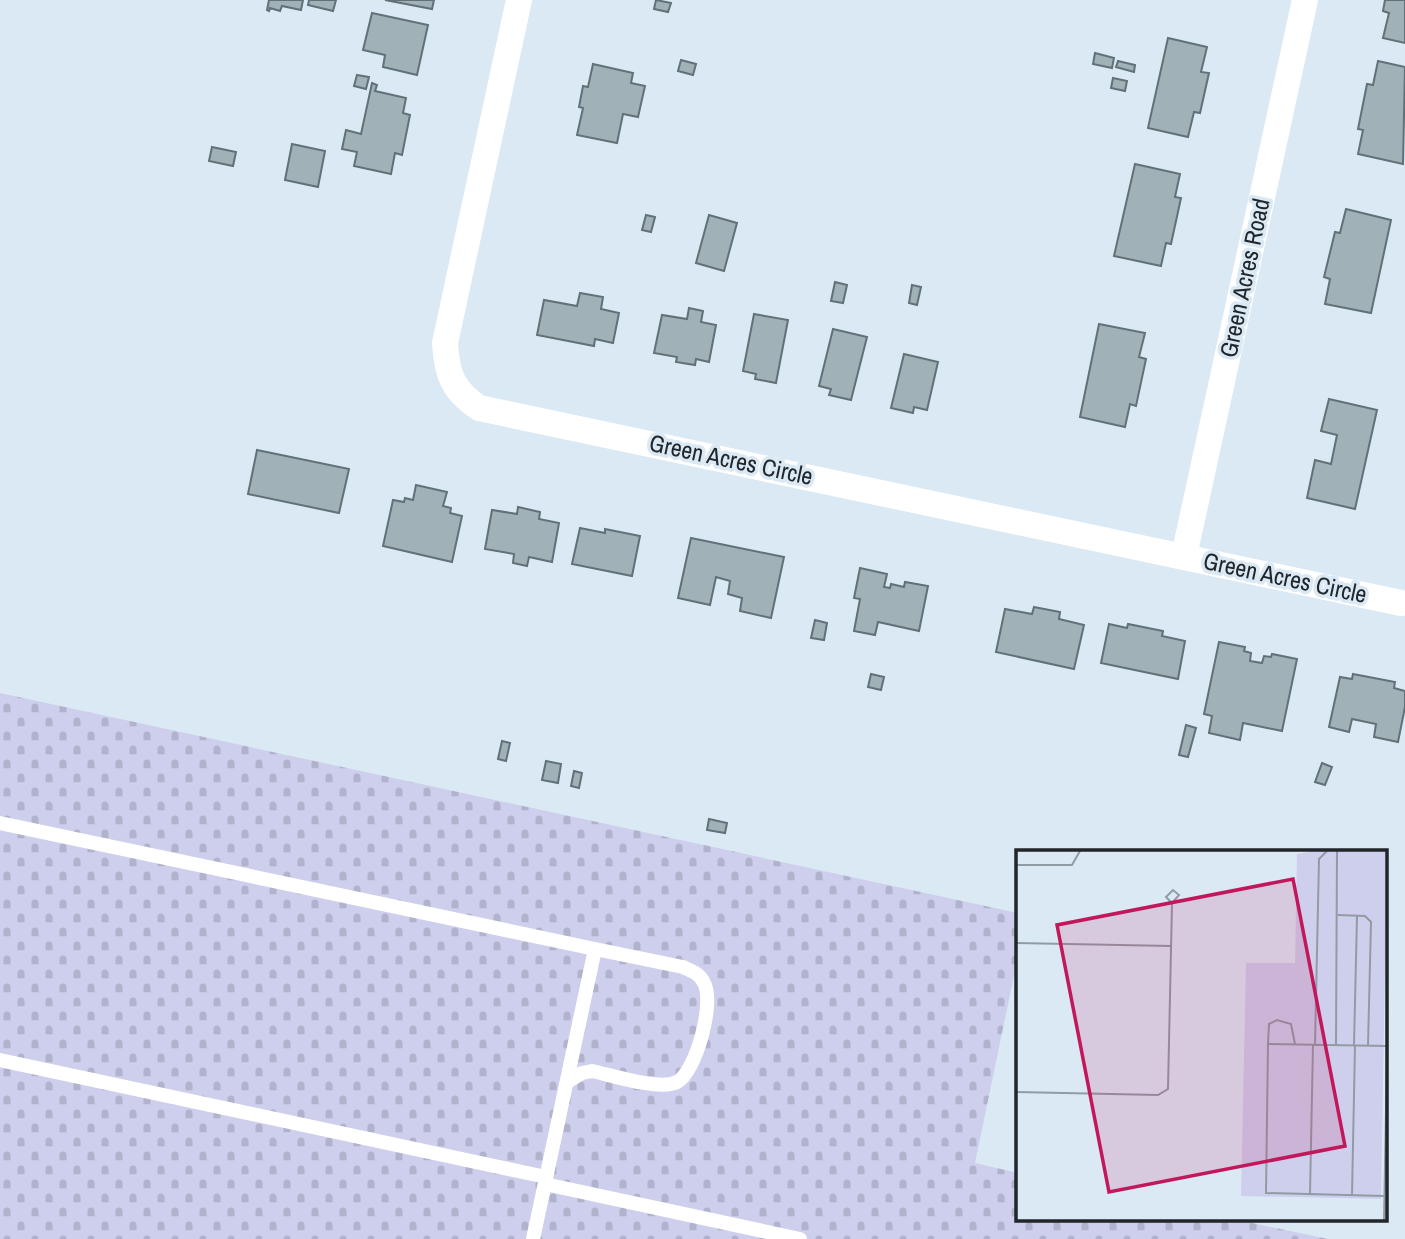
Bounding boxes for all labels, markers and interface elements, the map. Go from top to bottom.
street label: Green Acres Road [1212,195,1277,360]
street label: Green Acres Circle [647,426,816,492]
street label: Green Acres Circle [1201,544,1370,610]
inset map [1016,850,1388,1222]

